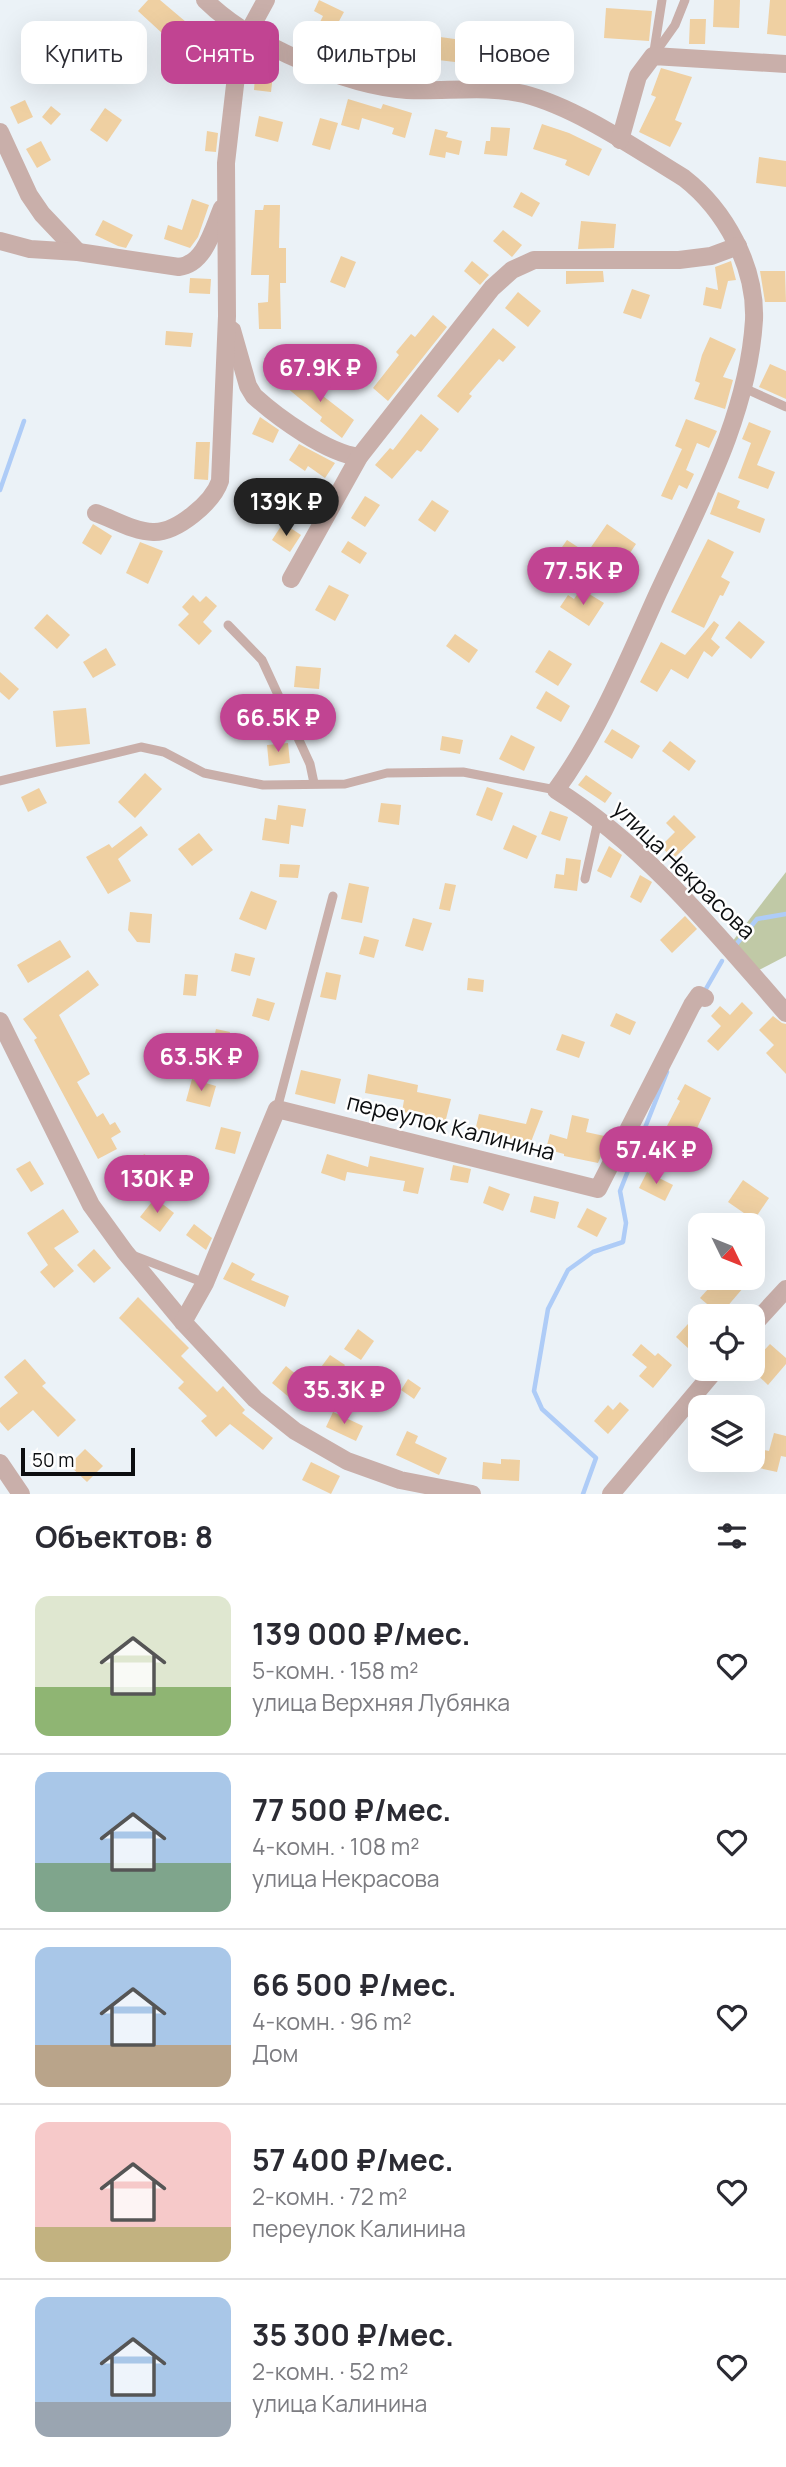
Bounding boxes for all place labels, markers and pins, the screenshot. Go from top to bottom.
pin: 67.9K ₽ [255,344,385,404]
pin: 139K ₽ [229,478,343,538]
pin: 77.5K ₽ [518,548,648,607]
pin: 66.5K ₽ [213,694,343,754]
pin: 63.5K ₽ [136,1034,266,1093]
pin: 57.4K ₽ [591,1126,721,1186]
pin: 130K ₽ [100,1156,214,1215]
pin: 35.3K ₽ [279,1366,409,1426]

